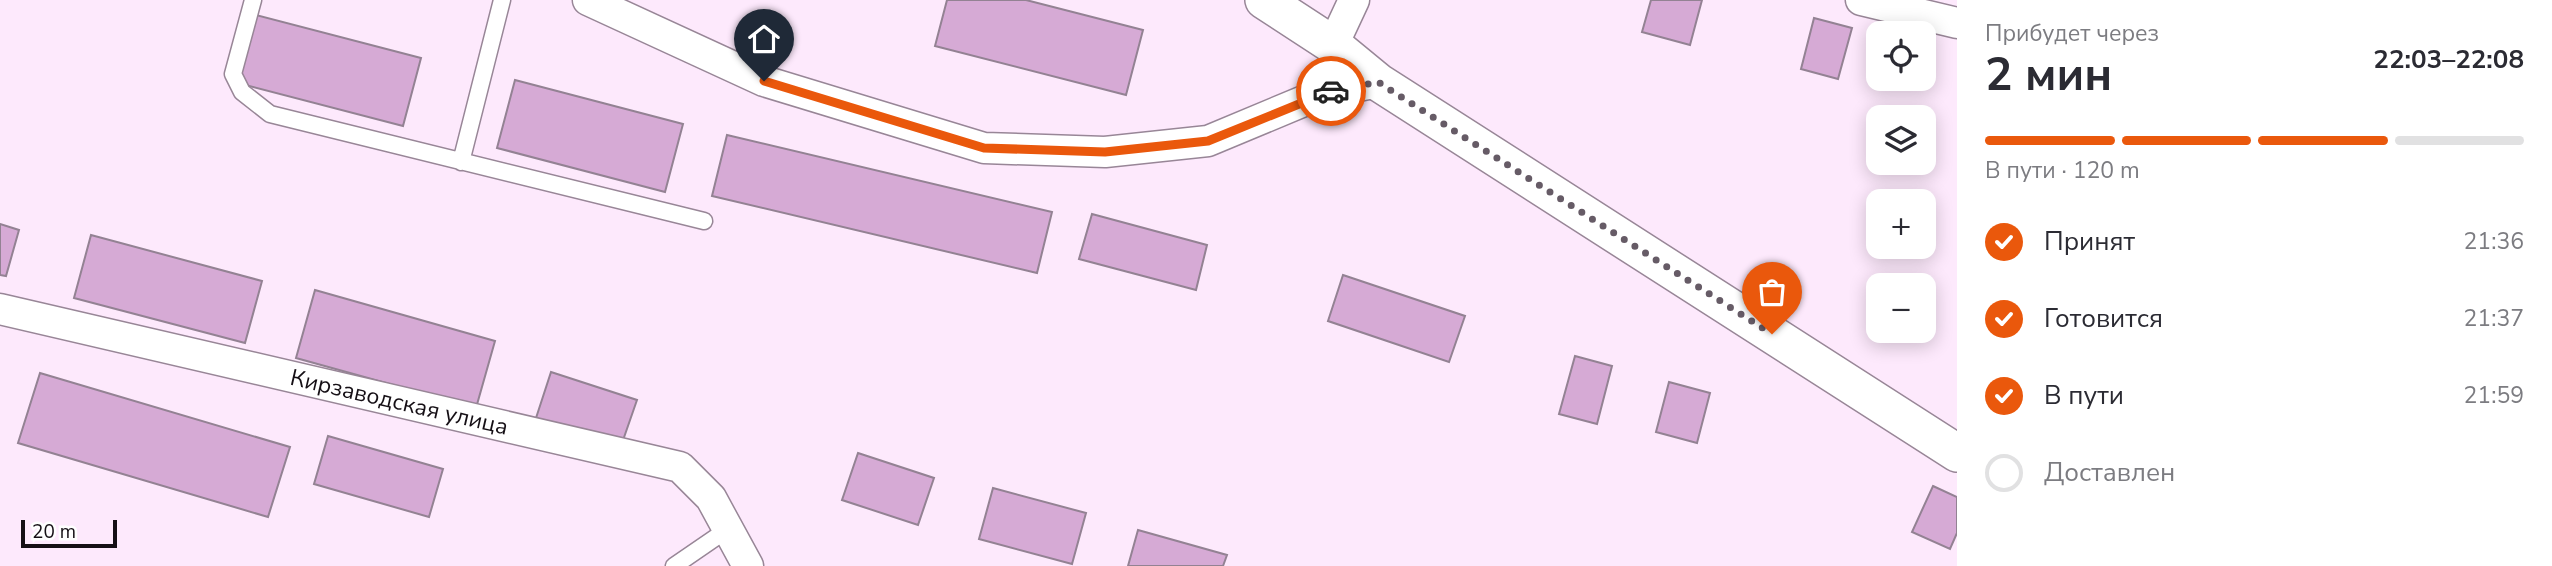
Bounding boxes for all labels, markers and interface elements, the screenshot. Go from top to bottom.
pin [734,9,794,81]
text: Прибудет через [1985,18,2159,49]
icon: home [745,20,783,58]
map controls [1866,21,1936,343]
button: locate [1866,21,1936,91]
text: 22:03–22:08 [2373,42,2524,77]
text: 2 мин [1985,43,2112,106]
courier [1296,56,1366,126]
icon: car [1312,72,1350,110]
button: layers [1866,105,1936,175]
text: В пути · 120 m [1985,155,2140,186]
button: + [1866,189,1936,259]
icon: check [1985,223,2023,261]
text: Принят [2044,224,2135,259]
text: 21:36 [2464,226,2524,257]
pin [1742,262,1802,334]
icon: bag [1753,273,1791,311]
button: − [1866,273,1936,343]
icon: check [1985,300,2023,338]
text: Готовится [2044,301,2163,336]
text: 21:37 [2464,303,2524,334]
street label: Кирзаводская улица [287,362,511,443]
icon: check [1985,377,2023,415]
text: В пути [2044,378,2124,413]
text: 21:59 [2464,380,2524,411]
text: Доставлен [2044,455,2175,490]
scale bar [21,517,117,549]
text: 20 m [32,519,76,545]

